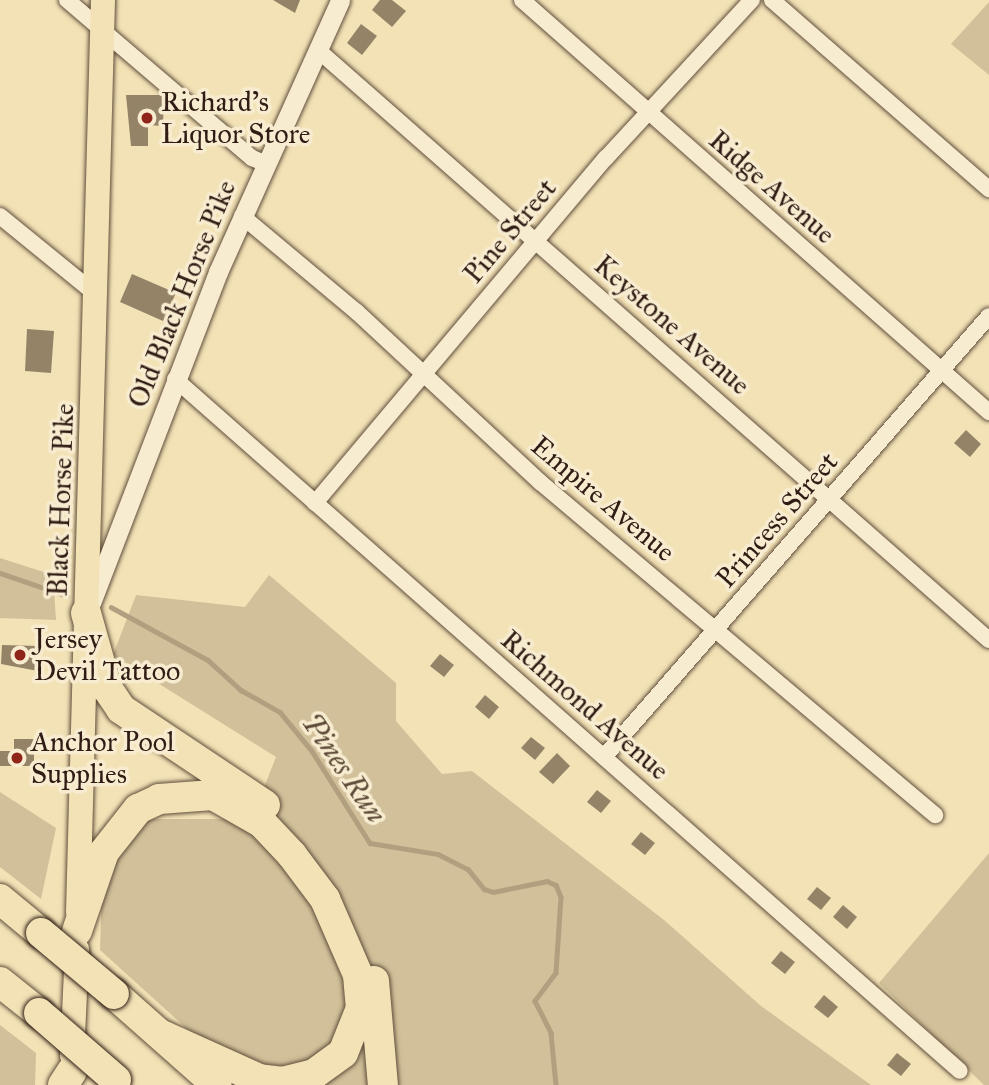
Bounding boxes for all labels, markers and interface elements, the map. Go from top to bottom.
place label: Richard's Liquor Store [161,85,311,151]
marker: Richard's Liquor Store [139,110,155,126]
street label: Ridge Avenue [702,123,842,251]
street label: Pine Street [457,172,563,290]
street label: Old Black Horse Pike [121,175,243,413]
street label: Keystone Avenue [587,248,757,402]
street label: Black Horse Pike [41,403,81,597]
street label: Empire Avenue [524,429,682,569]
street label: Princess Street [709,445,845,595]
place label: Jersey Devil Tattoo [34,622,180,688]
street label: Richmond Avenue [494,623,676,787]
marker: Jersey Devil Tattoo [12,647,28,663]
water label: Pines Run [294,706,394,830]
place label: Anchor Pool Supplies [31,725,174,791]
marker: Anchor Pool Supplies [9,750,25,766]

